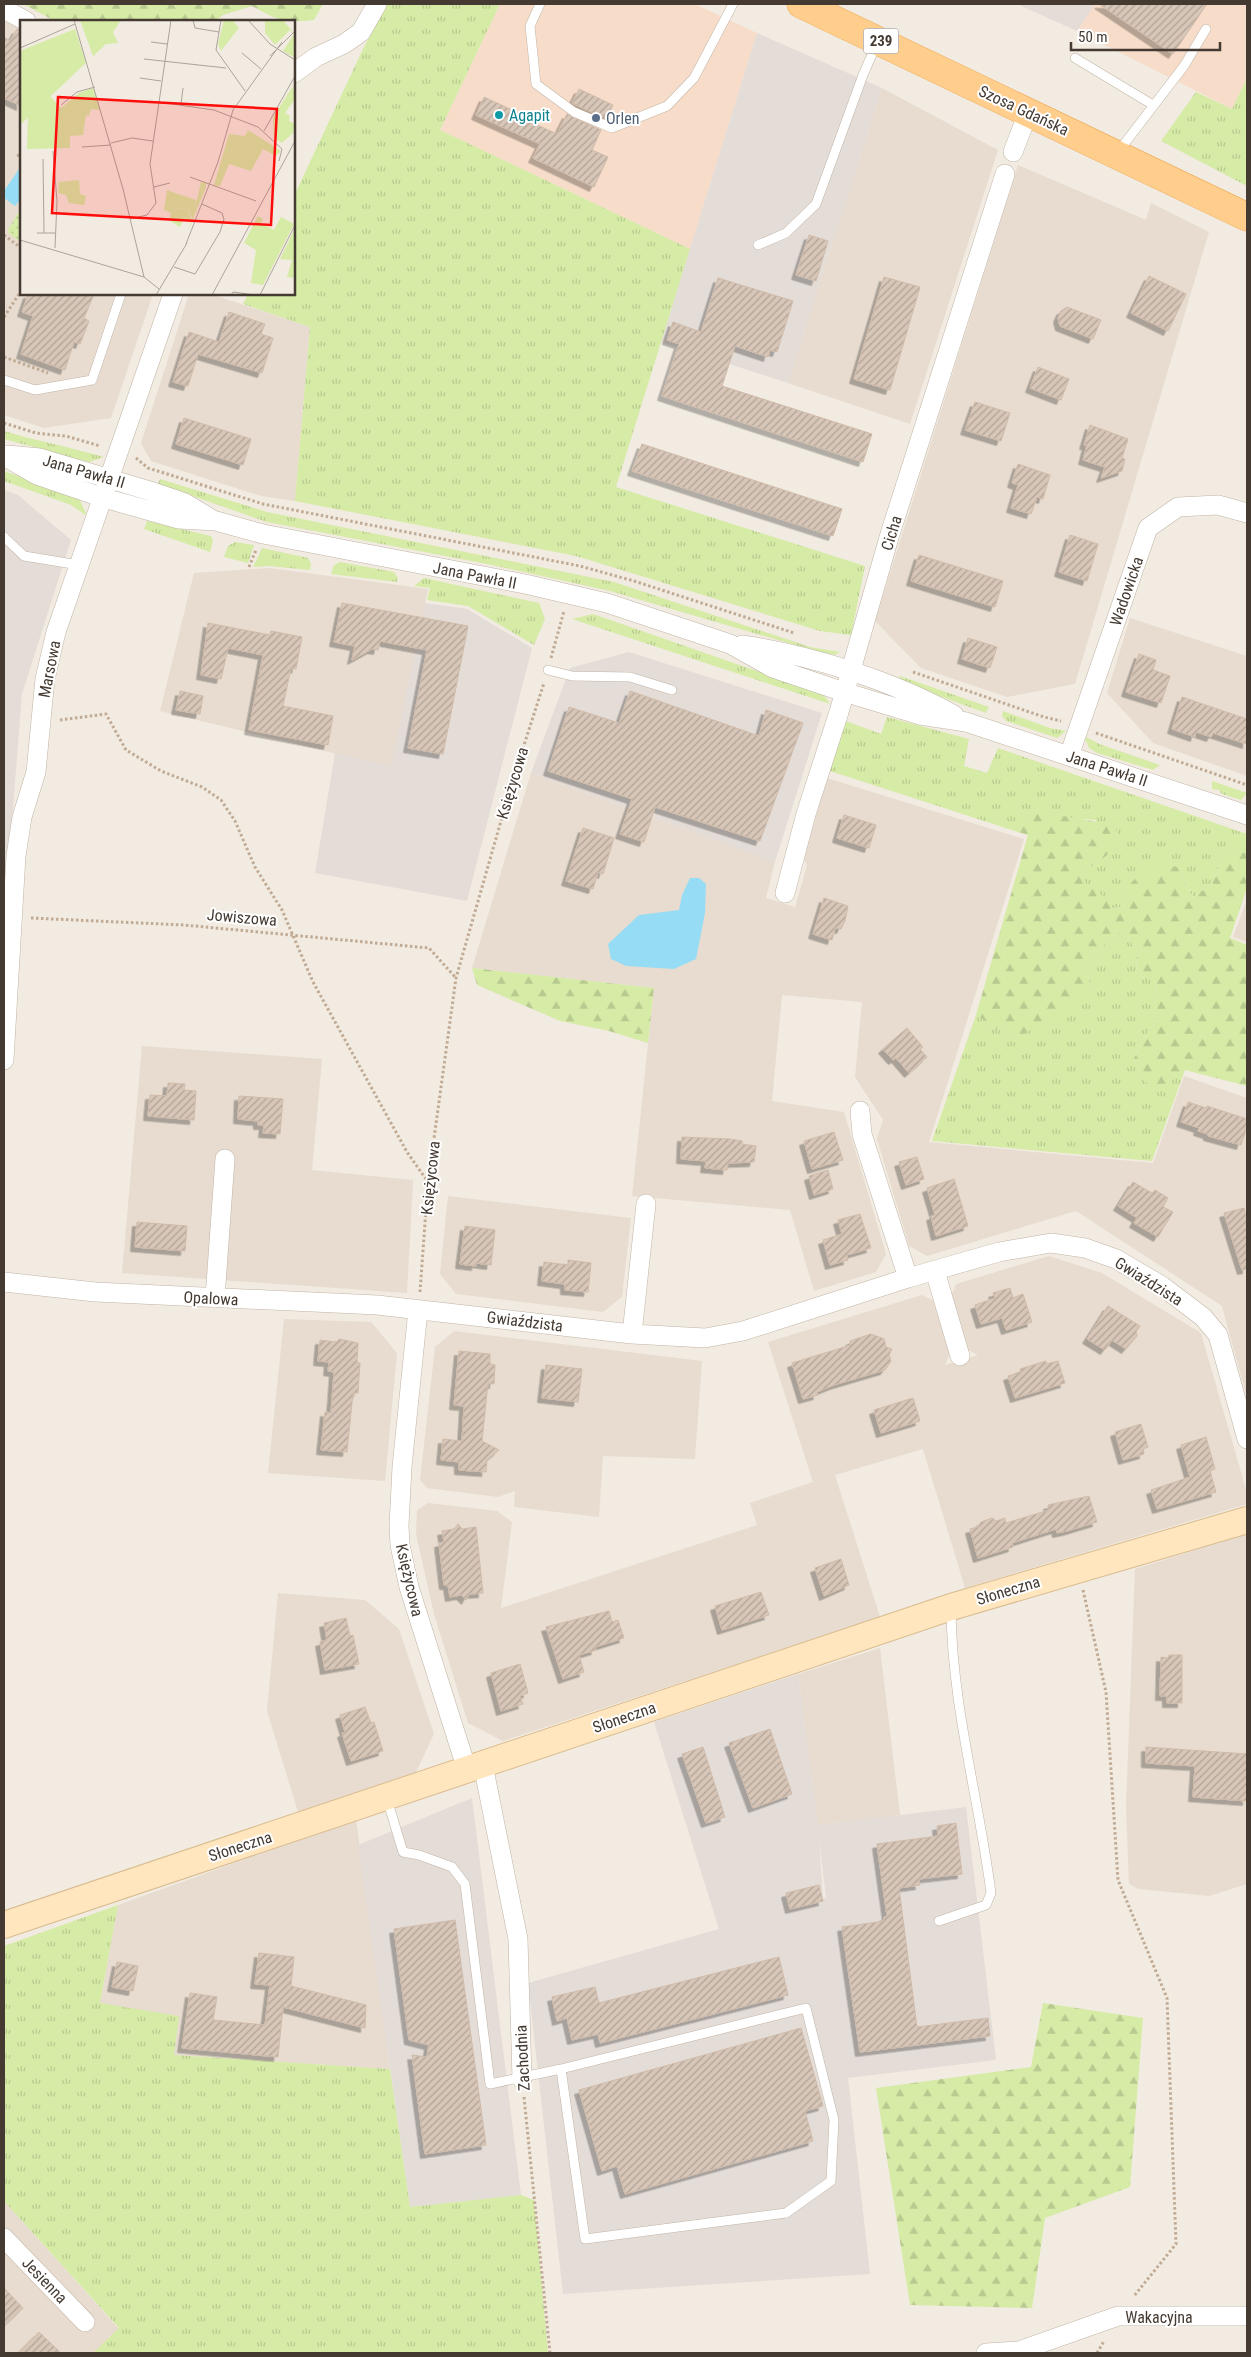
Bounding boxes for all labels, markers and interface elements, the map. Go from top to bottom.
inset map [20,20,295,295]
scale bar [1071,20,1220,52]
road number: 239 [864,28,898,54]
text: 50 m [1078,28,1108,46]
street label: Szosa Gdańska [976,81,1072,140]
place label: Agapit [509,106,550,125]
marker: Agapit [493,109,505,121]
place label: Orlen [606,109,639,128]
marker: Orlen [590,112,602,124]
street label: Jana Pawła II [41,451,127,492]
street label: Cicha [877,513,906,553]
street label: Wadowicka [1106,554,1147,628]
street label: Jana Pawła II [432,558,518,593]
street label: Marsowa [35,639,64,699]
street label: Księżycowa [493,745,532,821]
street label: Jana Pawła II [1064,746,1150,791]
street label: Jowiszowa [206,905,278,930]
street label: Księżycowa [417,1140,444,1216]
street label: Gwiaździsta [1111,1253,1186,1310]
street label: Opalowa [183,1288,239,1309]
street label: Gwiaździsta [486,1307,564,1336]
street label: Księżycowa [392,1542,427,1618]
street label: Słoneczna [974,1572,1042,1609]
street label: Słoneczna [590,1698,658,1737]
street label: Słoneczna [206,1827,274,1866]
street label: Zachodnia [511,2024,534,2092]
street label: Jesienna [18,2253,71,2307]
street label: Wakacyjna [1125,2308,1193,2327]

